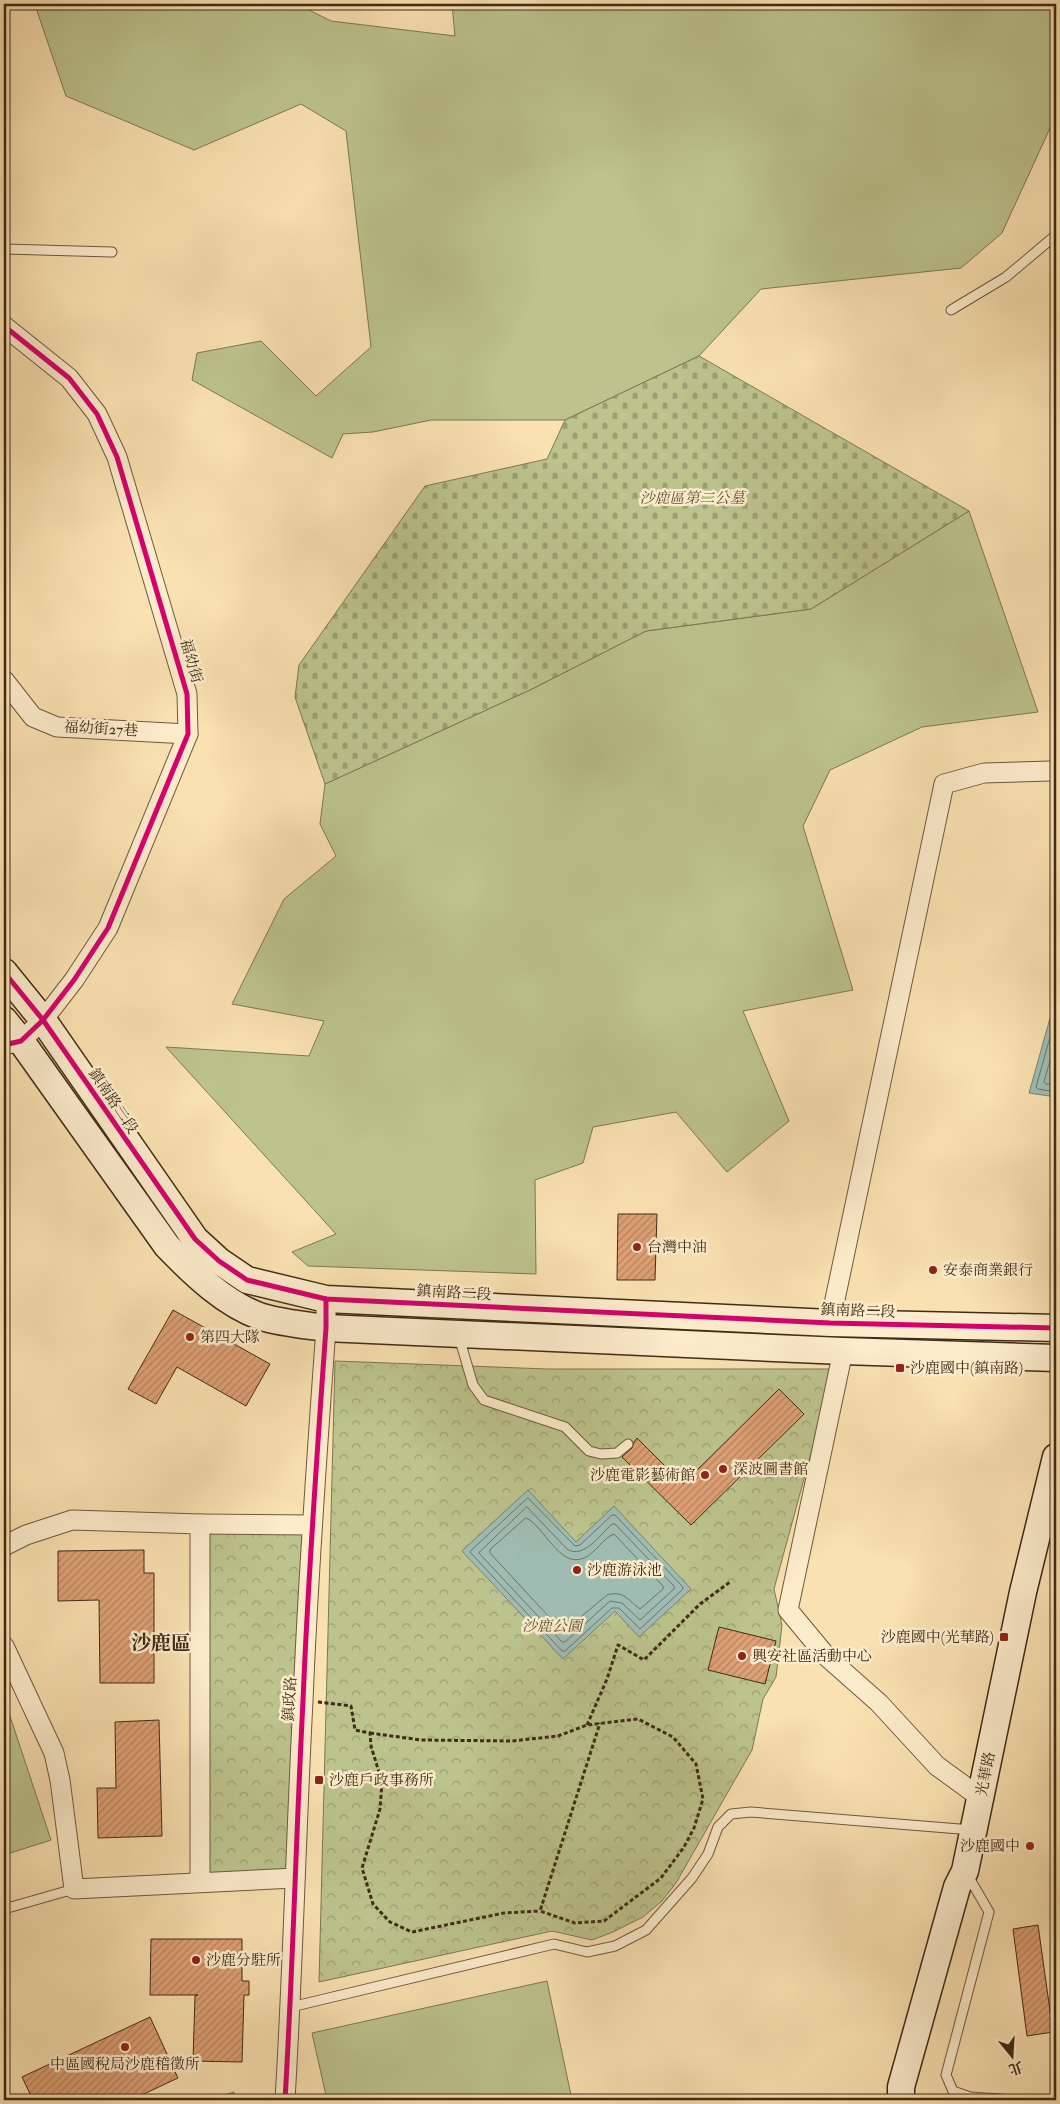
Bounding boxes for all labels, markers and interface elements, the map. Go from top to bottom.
park label: 沙鹿區第二公墓 [639,489,747,508]
street label: 福幼街 [176,637,206,685]
street label: 福幼街27巷 [63,718,139,740]
street label: 鎮南路二段 [84,1065,142,1137]
place label: 台灣中油 [647,1238,707,1257]
marker: 台灣中油 [631,1241,643,1253]
place label: 安泰商業銀行 [943,1261,1033,1280]
marker: 安泰商業銀行 [927,1264,939,1276]
street label: 鎮南路二段 [416,1282,492,1304]
street label: 鎮南路二段 [820,1300,896,1322]
place label: 第四大隊 [200,1328,260,1347]
marker: 第四大隊 [184,1331,196,1343]
place label: 沙鹿國中(鎮南路) [910,1359,1023,1378]
marker: 沙鹿國中(鎮南路) [894,1362,906,1374]
place label: 深波圖書館 [733,1460,808,1479]
marker: 深波圖書館 [717,1463,729,1475]
place label: 沙鹿電影藝術館 [590,1466,695,1485]
marker: 沙鹿電影藝術館 [699,1469,711,1481]
place label: 沙鹿游泳池 [587,1561,662,1580]
marker: 沙鹿游泳池 [571,1564,583,1576]
park label: 沙鹿公園 [522,1617,584,1636]
place label: 沙鹿國中(光華路) [881,1628,994,1647]
district label: 沙鹿區 [131,1631,191,1656]
marker: 沙鹿國中(光華路) [998,1631,1010,1643]
place label: 興安社區活動中心 [752,1647,872,1666]
marker: 興安社區活動中心 [736,1650,748,1662]
street label: 鎮政路 [279,1676,301,1722]
street label: 光華路 [972,1750,1000,1798]
place label: 沙鹿戶政事務所 [329,1771,434,1790]
marker: 沙鹿戶政事務所 [313,1774,325,1786]
place label: 沙鹿國中 [960,1837,1020,1856]
marker: 沙鹿國中 [1024,1840,1036,1852]
place label: 沙鹿分駐所 [206,1951,281,1970]
marker: 沙鹿分駐所 [190,1954,202,1966]
north arrow [988,2032,1038,2082]
marker: 中區國稅局沙鹿稽徵所 [119,2041,131,2053]
place label: 中區國稅局沙鹿稽徵所 [50,2055,200,2074]
text: 北 [1007,2058,1025,2078]

